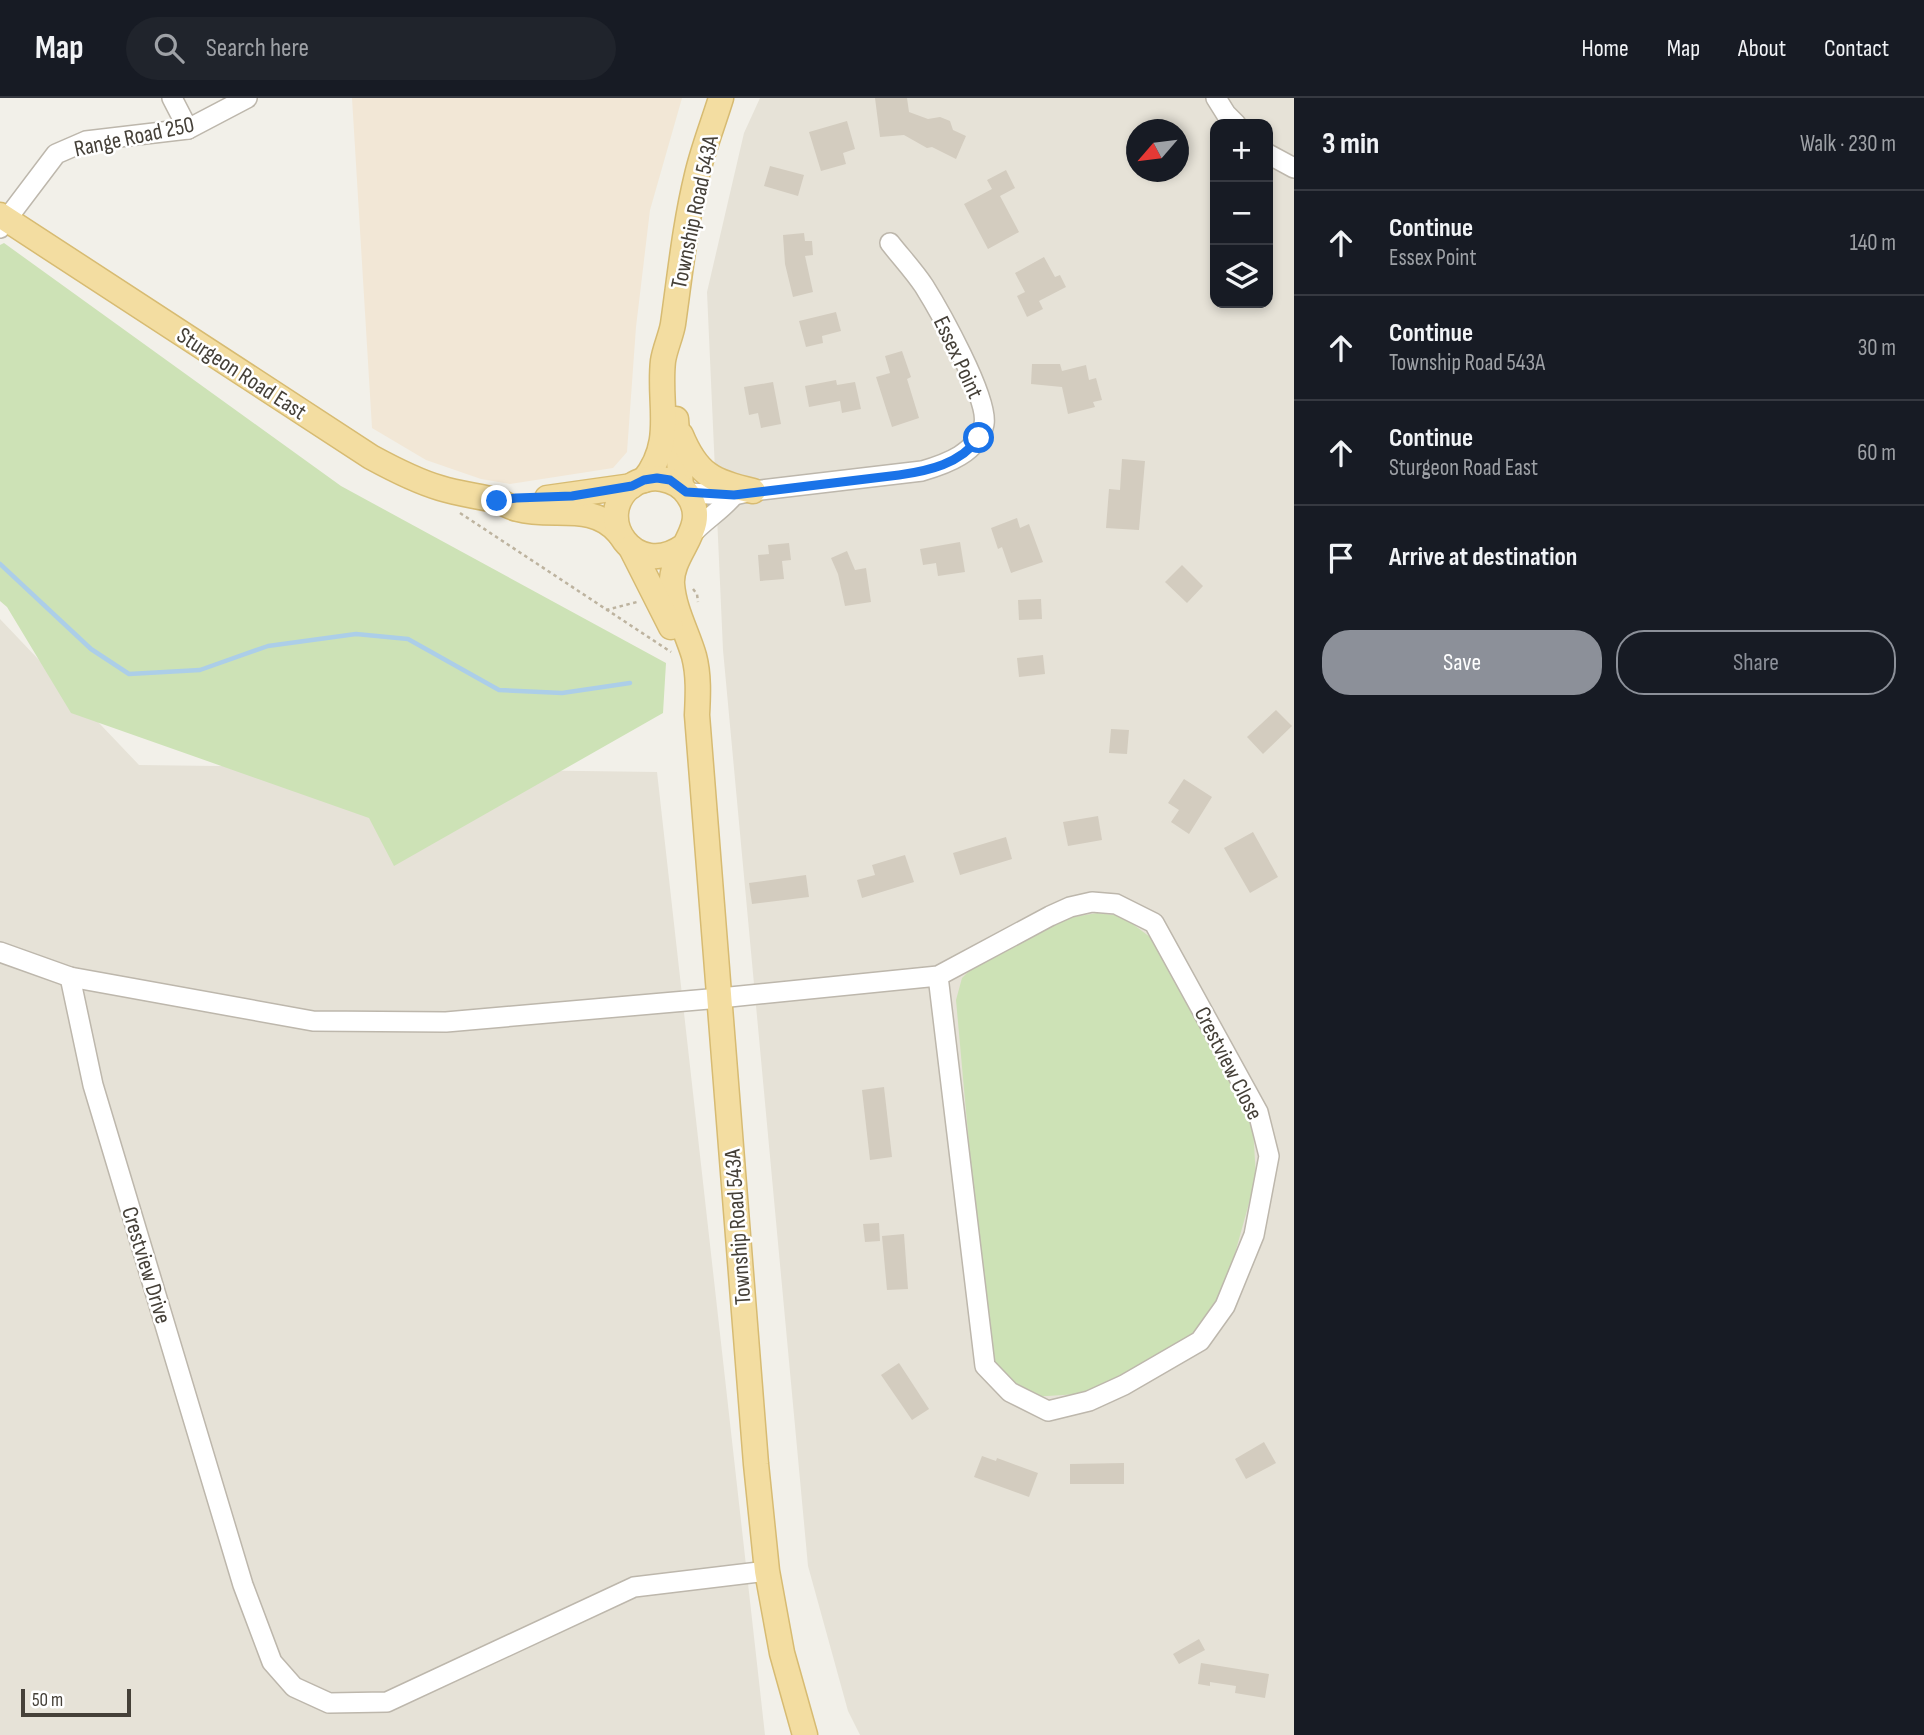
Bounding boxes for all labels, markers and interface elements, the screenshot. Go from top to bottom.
search box [126,17,616,80]
text: Map [35,28,84,68]
icon: search [150,29,188,67]
text: Search here [206,33,309,64]
text: Home [1581,34,1629,63]
text: Map [1667,34,1700,63]
text: About [1738,34,1786,63]
text: Contact [1824,34,1889,63]
street label: Range Road 250 [72,111,197,163]
north arrow [1126,119,1189,182]
map controls [1210,119,1273,308]
button: + [1210,119,1273,182]
text: 3 min [1322,126,1379,162]
text: Walk · 230 m [1800,130,1896,158]
street label: Township Road 543A [665,133,725,291]
button: − [1210,182,1273,245]
text: Continue [1389,213,1473,244]
icon: ahead [1322,224,1360,262]
text: 140 m [1850,229,1896,257]
text: Essex Point [1389,244,1477,272]
button: layers [1210,245,1273,308]
street label: Essex Point [927,312,989,403]
text: Continue [1389,318,1473,349]
street label: Sturgeon Road East [171,322,312,426]
icon: ahead [1322,329,1360,367]
text: 30 m [1858,334,1896,362]
text: Township Road 543A [1389,349,1545,377]
route start [963,422,994,453]
text: Continue [1389,423,1473,454]
icon: ahead [1322,434,1360,472]
text: 60 m [1857,439,1896,467]
text: Sturgeon Road East [1389,454,1538,482]
route end [481,485,512,516]
icon: arrive [1322,539,1360,577]
text: Arrive at destination [1389,542,1577,573]
button: Save [1322,630,1602,695]
button: Share [1616,630,1896,695]
street label: Crestview Close [1188,1002,1269,1125]
street label: Township Road 543A [719,1148,757,1306]
street label: Crestview Drive [115,1203,177,1327]
scale bar [21,1686,131,1718]
text: 50 m [32,1689,63,1712]

